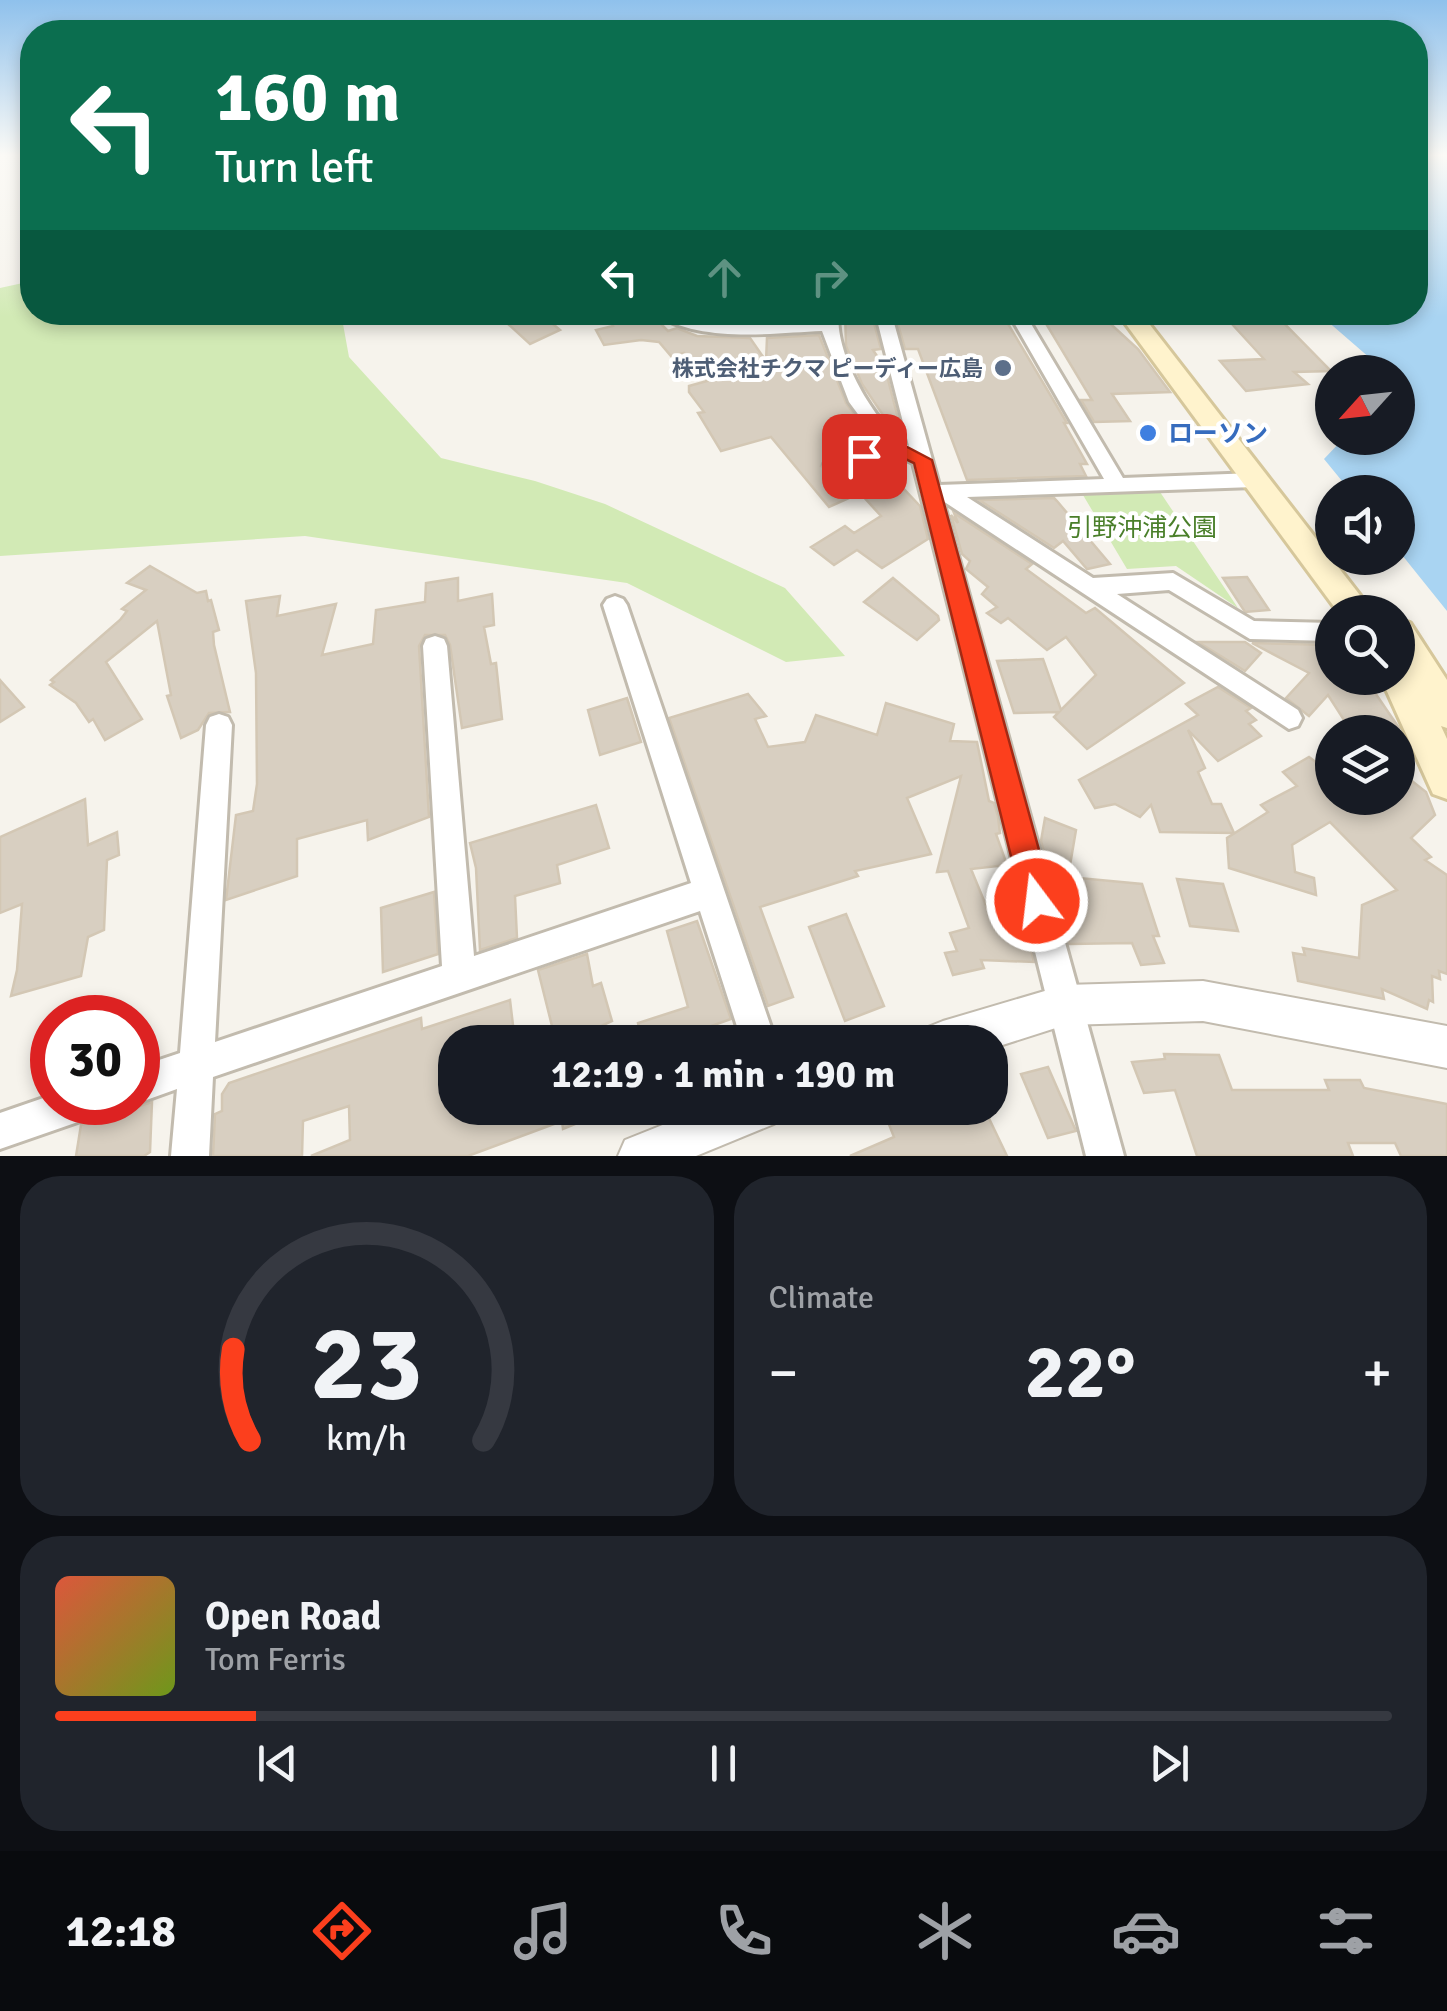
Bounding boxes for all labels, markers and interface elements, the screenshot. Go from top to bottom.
text: 160 m [215,54,400,140]
icon: left [50,60,180,190]
text: Turn left [215,140,374,195]
icon: left [592,250,647,305]
icon: ahead [697,250,752,305]
icon: right [802,250,857,305]
place label: 株式会社チクマ ピーディー広島 [672,355,983,382]
north arrow [1315,355,1415,455]
map controls [1315,355,1415,815]
marker: 株式会社チクマ ピーディー広島 [992,357,1014,379]
pin [822,414,907,499]
place label: ローソン [1168,418,1268,449]
marker: ローソン [1137,422,1159,444]
icon: arrive [837,429,892,484]
button: sound [1315,475,1415,575]
park label: 引野沖浦公園 [1067,512,1217,543]
button: search [1315,595,1415,695]
button: layers [1315,715,1415,815]
position arrow [985,849,1089,953]
speed limit sign: 30 [30,995,160,1125]
text: 12:19 · 1 min · 190 m [551,1051,895,1098]
text: Climate [769,1278,874,1317]
text: 23 [311,1300,423,1428]
text: 22° [1025,1326,1136,1419]
text: − [769,1339,798,1407]
text: + [1362,1339,1392,1407]
text: km/h [326,1416,407,1460]
text: Open Road [205,1593,381,1640]
text: Tom Ferris [205,1640,346,1679]
icon: previous [250,1736,305,1791]
icon: pause [696,1736,751,1791]
icon: next [1142,1736,1197,1791]
icon: directions [307,1896,377,1966]
icon: music [508,1896,578,1966]
icon: phone [709,1896,779,1966]
icon: climate [910,1896,980,1966]
icon: car [1111,1896,1181,1966]
icon: filters [1311,1896,1381,1966]
text: 12:18 [65,1904,176,1959]

